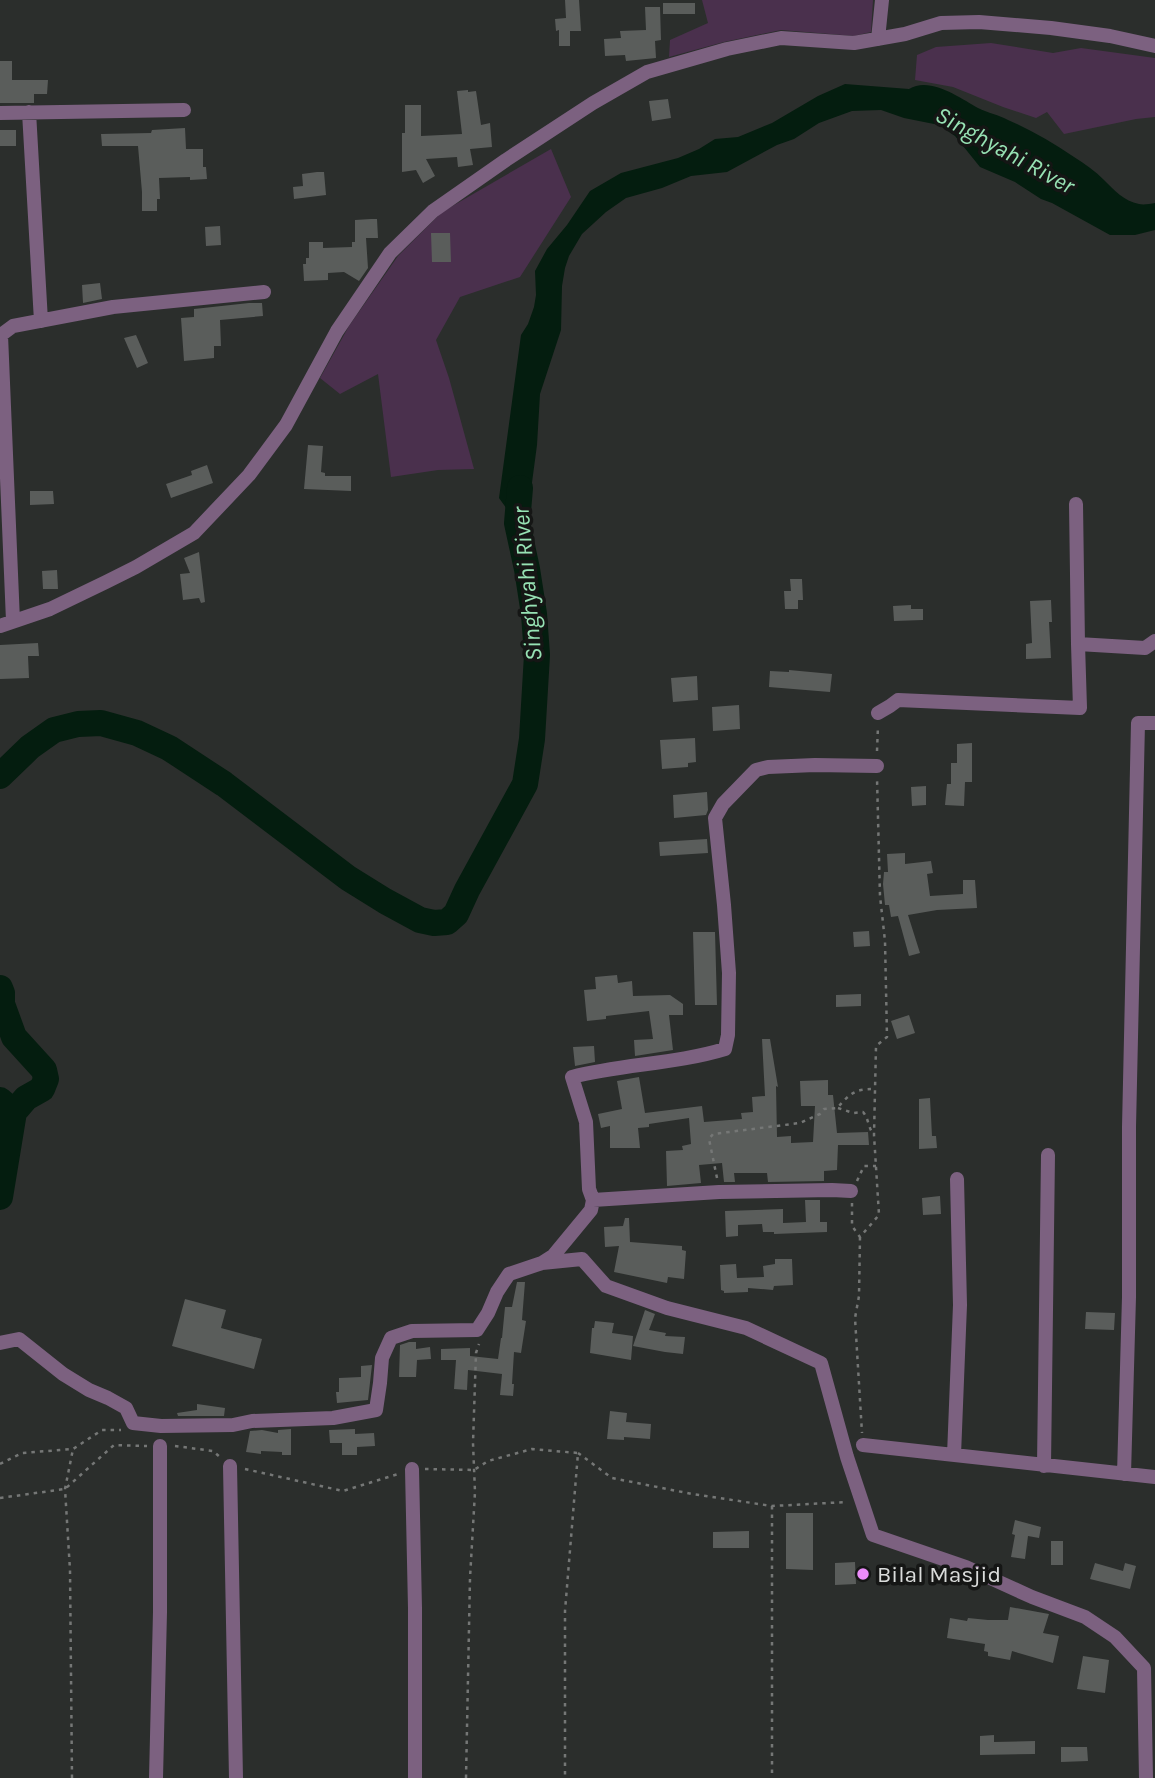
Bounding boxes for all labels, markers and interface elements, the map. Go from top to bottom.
water label: Singhyahi River [930,100,1080,200]
water label: Singhyahi River [506,505,548,662]
place label: Bilal Masjid [877,1561,1001,1588]
marker: Bilal Masjid [855,1566,871,1582]

